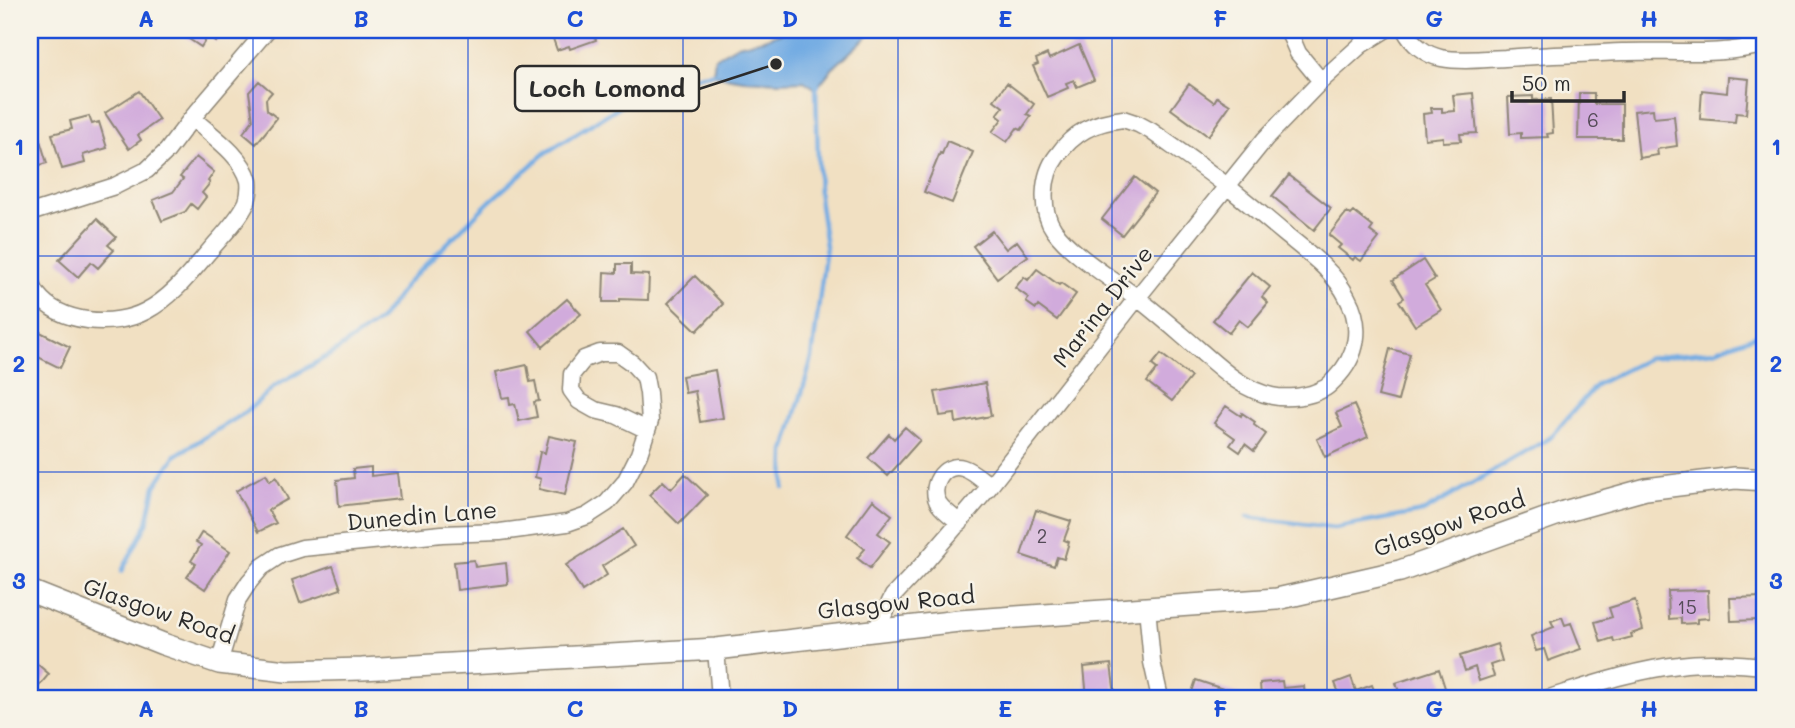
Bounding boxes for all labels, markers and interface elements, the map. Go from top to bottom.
text: A [138,3,154,33]
text: B [353,3,369,33]
text: C [566,3,584,33]
text: D [782,3,798,33]
text: E [998,3,1012,33]
text: F [1213,3,1227,33]
text: G [1425,3,1443,33]
text: H [1640,3,1658,33]
scale bar [1512,60,1624,104]
callout: Loch Lomond [515,66,699,111]
text: 50 m [1522,69,1571,96]
text: Loch Lomond [529,72,685,103]
house number: 6 [1587,107,1599,132]
text: 1 [14,131,24,161]
text: 1 [1771,131,1781,161]
street label: Marina Drive [1045,239,1159,373]
text: 2 [13,348,25,378]
text: 2 [1770,348,1782,378]
street label: Glasgow Road [1370,483,1528,563]
street label: Dunedin Lane [346,493,498,537]
house number: 2 [1037,523,1047,548]
text: 3 [12,565,26,595]
text: 3 [1769,565,1783,595]
street label: Glasgow Road [80,570,238,650]
street label: Glasgow Road [816,579,976,625]
house number: 15 [1677,594,1697,619]
text: A [138,693,154,723]
text: B [353,693,369,723]
text: C [566,693,584,723]
text: D [782,693,798,723]
text: E [998,693,1012,723]
text: F [1213,693,1227,723]
text: G [1425,693,1443,723]
text: H [1640,693,1658,723]

